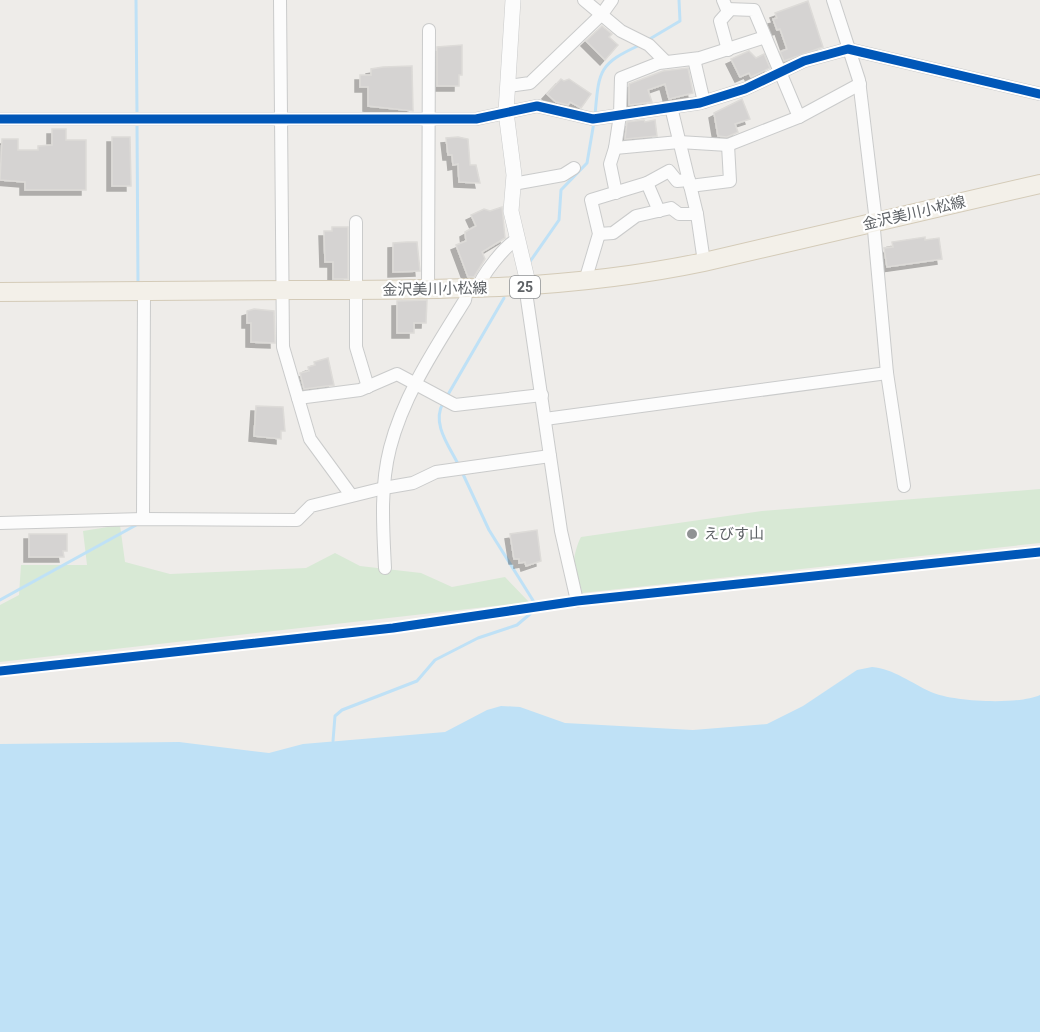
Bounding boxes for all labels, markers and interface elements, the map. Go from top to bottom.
street label: 金沢美川小松線 [861,192,967,234]
road number: 25 [510,276,540,298]
street label: 金沢美川小松線 [382,279,488,299]
place label: えびす山 [704,525,764,543]
marker: えびす山 [685,527,699,541]

